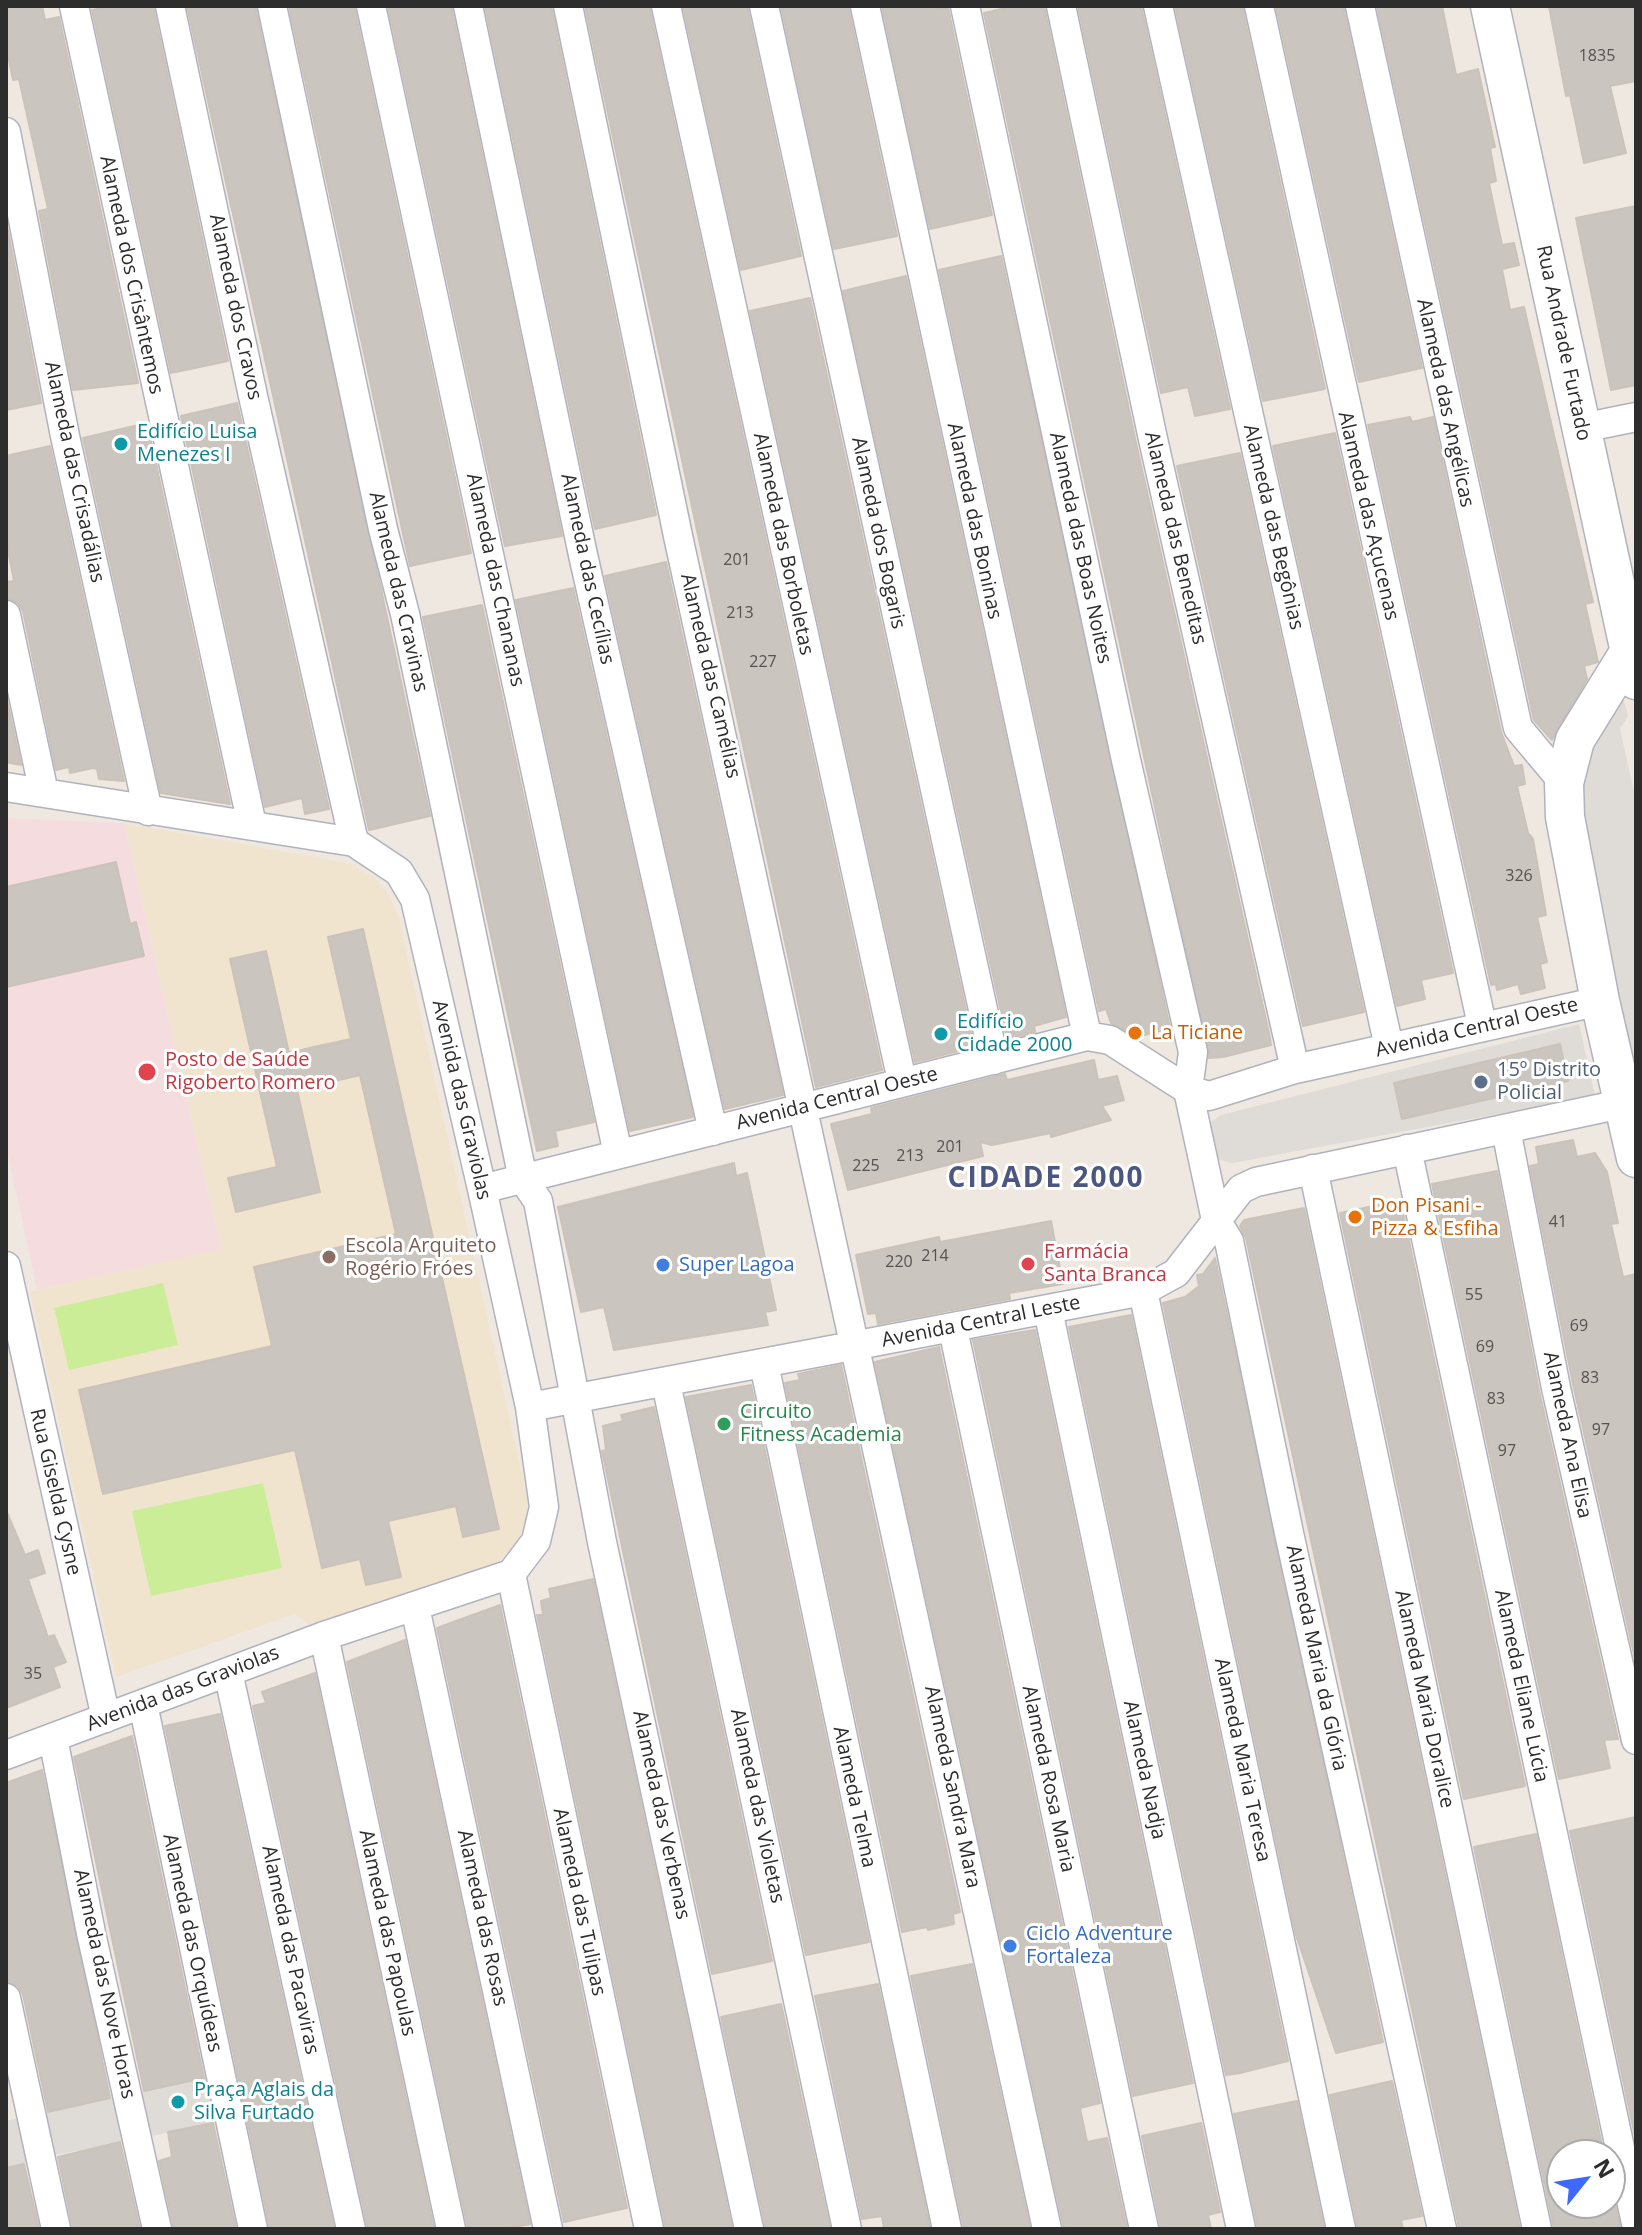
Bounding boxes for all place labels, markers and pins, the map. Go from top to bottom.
place label: Edifício Luisa Menezes I [137,420,257,467]
marker: Edifício Luisa Menezes I [112,435,130,453]
place label: Edifício Cidade 2000 [957,1010,1072,1057]
place label: La Ticiane [1151,1021,1243,1045]
marker: La Ticiane [1126,1024,1144,1042]
marker: Edifício Cidade 2000 [932,1025,950,1043]
place label: Posto de Saúde Rigoberto Romero [165,1048,336,1095]
place label: 15º Distrito Policial [1497,1058,1601,1105]
marker: Posto de Saúde Rigoberto Romero [136,1061,158,1083]
marker: 15º Distrito Policial [1472,1073,1490,1091]
place label: Don Pisani - Pizza & Esfiha [1371,1194,1499,1241]
marker: Don Pisani - Pizza & Esfiha [1346,1208,1364,1226]
place label: Escola Arquiteto Rogério Fróes [345,1234,497,1281]
place label: Farmácia Santa Branca [1044,1240,1167,1287]
marker: Escola Arquiteto Rogério Fróes [320,1248,338,1266]
place label: Super Lagoa [679,1253,795,1277]
marker: Farmácia Santa Branca [1019,1255,1037,1273]
marker: Super Lagoa [654,1256,672,1274]
place label: Circuito Fitness Academia [740,1400,902,1447]
marker: Circuito Fitness Academia [715,1415,733,1433]
place label: Ciclo Adventure Fortaleza [1026,1922,1173,1969]
marker: Ciclo Adventure Fortaleza [1001,1937,1019,1955]
place label: Praça Aglais da Silva Furtado [194,2078,334,2125]
marker: Praça Aglais da Silva Furtado [169,2093,187,2111]

